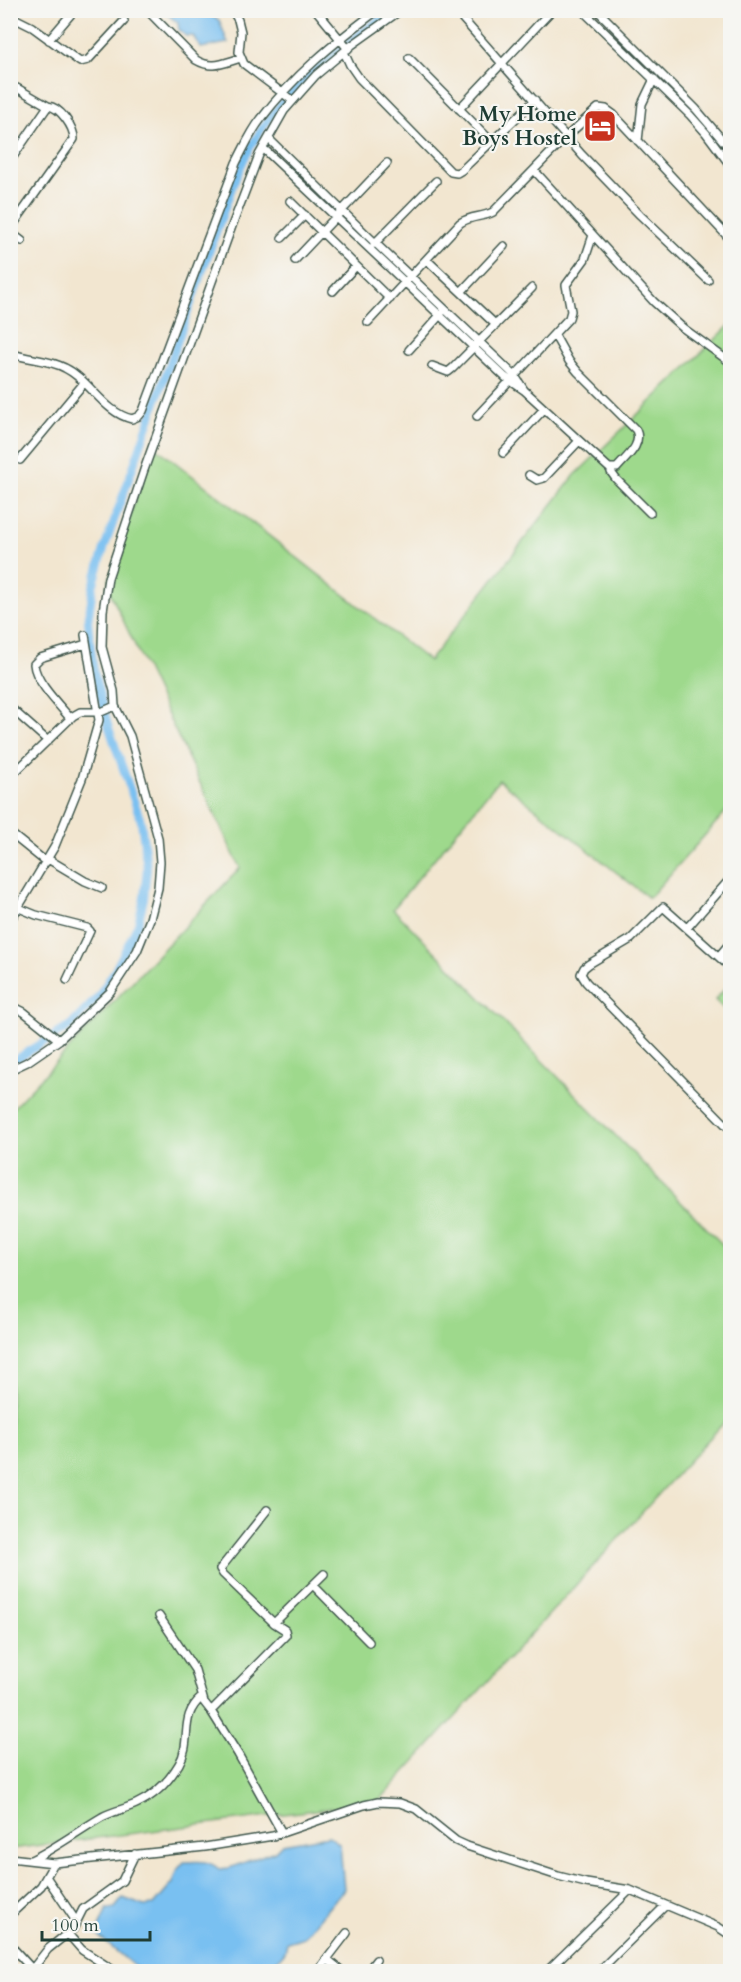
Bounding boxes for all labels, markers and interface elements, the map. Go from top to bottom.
place label: My Home Boys Hostel [462,100,577,153]
hotel icon: My Home Boys Hostel [582,108,618,144]
scale bar [42,1904,150,1942]
text: 100 m [51,1913,99,1938]

